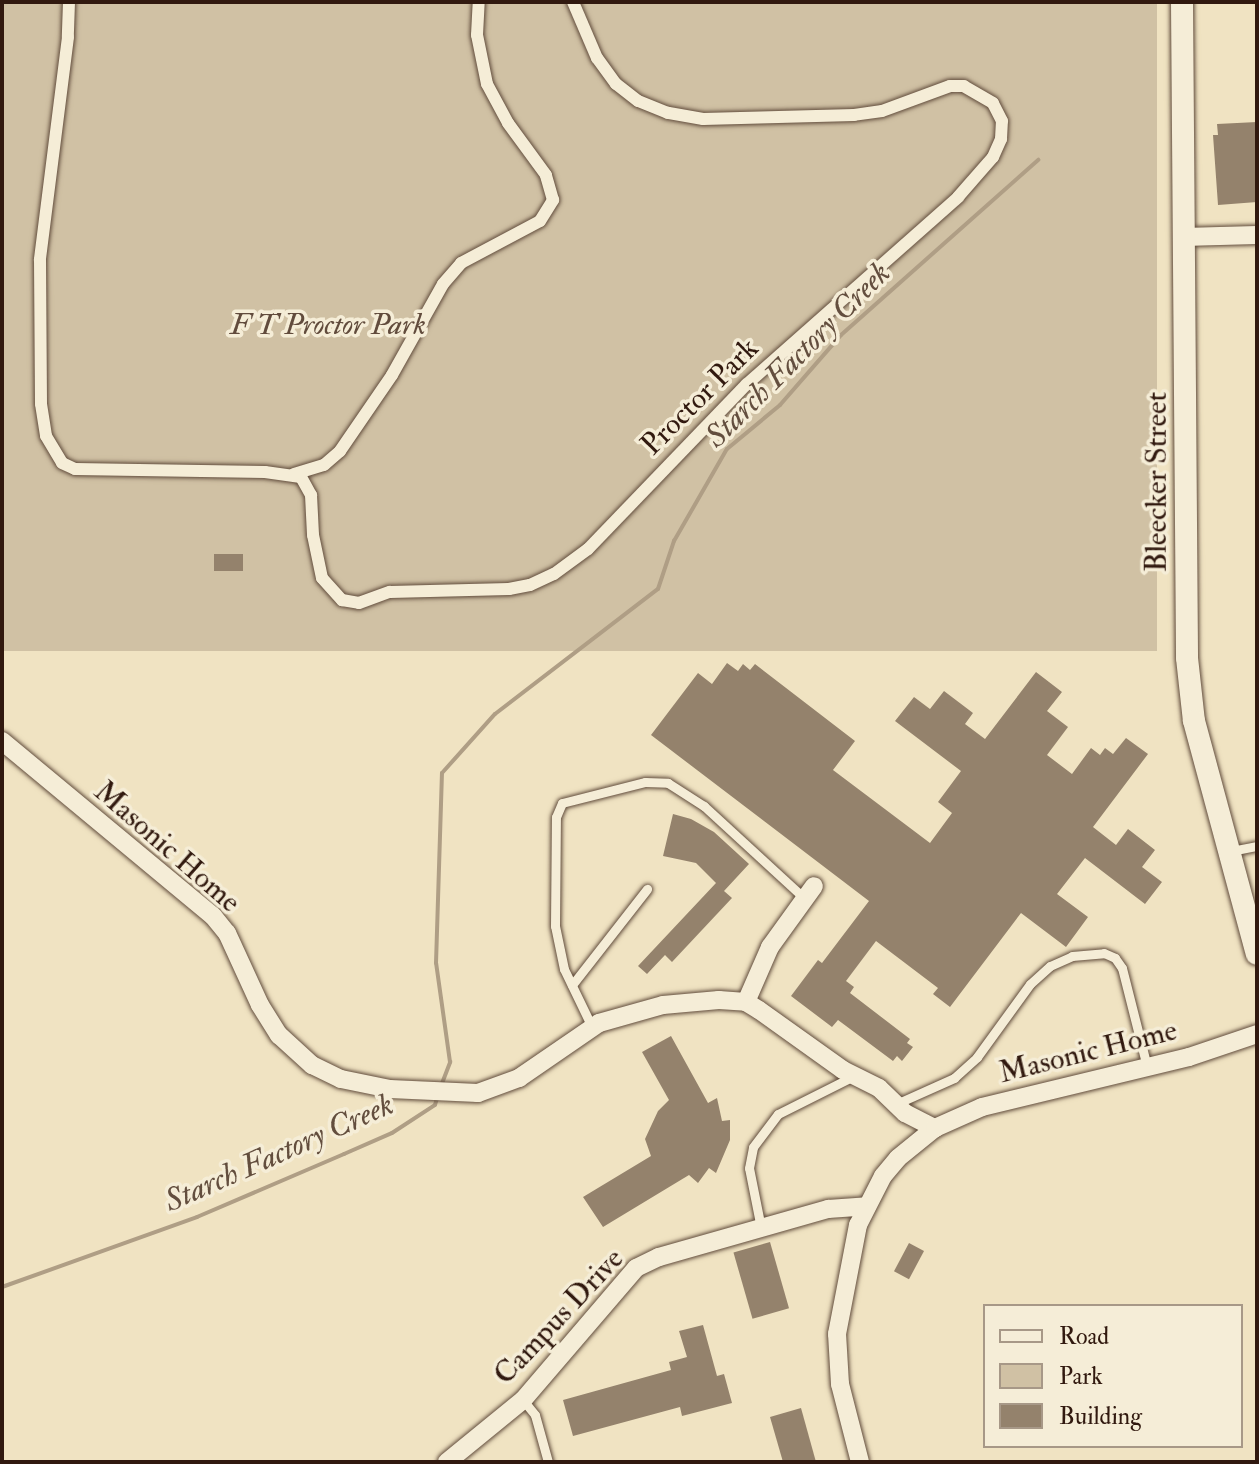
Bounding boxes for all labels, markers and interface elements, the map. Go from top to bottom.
water label: Starch Factory Creek [697,254,899,456]
park label: F T Proctor Park [230,307,426,343]
street label: Proctor Park [634,331,766,463]
street label: Bleecker Street [1139,392,1175,572]
street label: Masonic Home [87,774,247,920]
street label: Masonic Home [995,1013,1181,1091]
water label: Starch Factory Creek [159,1085,399,1221]
street label: Campus Drive [487,1241,631,1393]
legend [983,1304,1243,1448]
text: Road [1059,1321,1109,1352]
text: Park [1059,1361,1103,1392]
text: Building [1059,1401,1142,1432]

